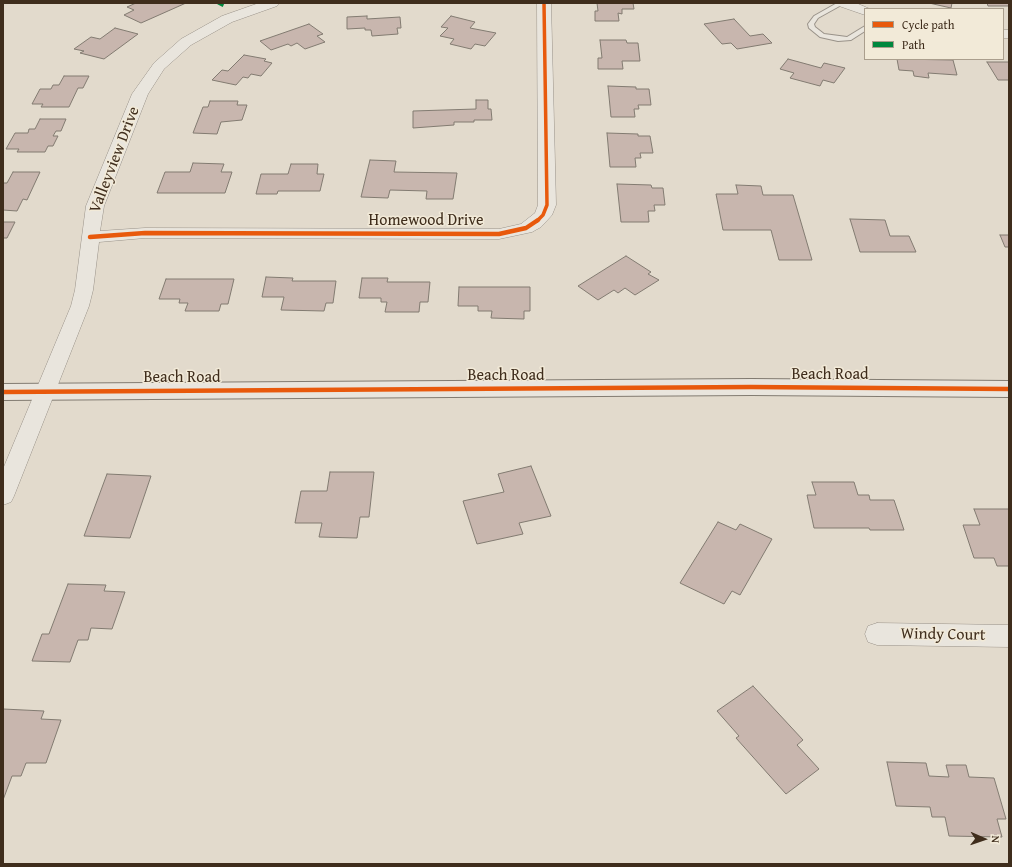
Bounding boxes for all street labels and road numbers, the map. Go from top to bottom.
street label: Valleyview Drive [86,104,144,216]
street label: Homewood Drive [369,211,483,231]
street label: Beach Road [792,365,868,385]
street label: Beach Road [468,366,544,386]
street label: Beach Road [144,368,220,388]
street label: Windy Court [900,625,986,645]

